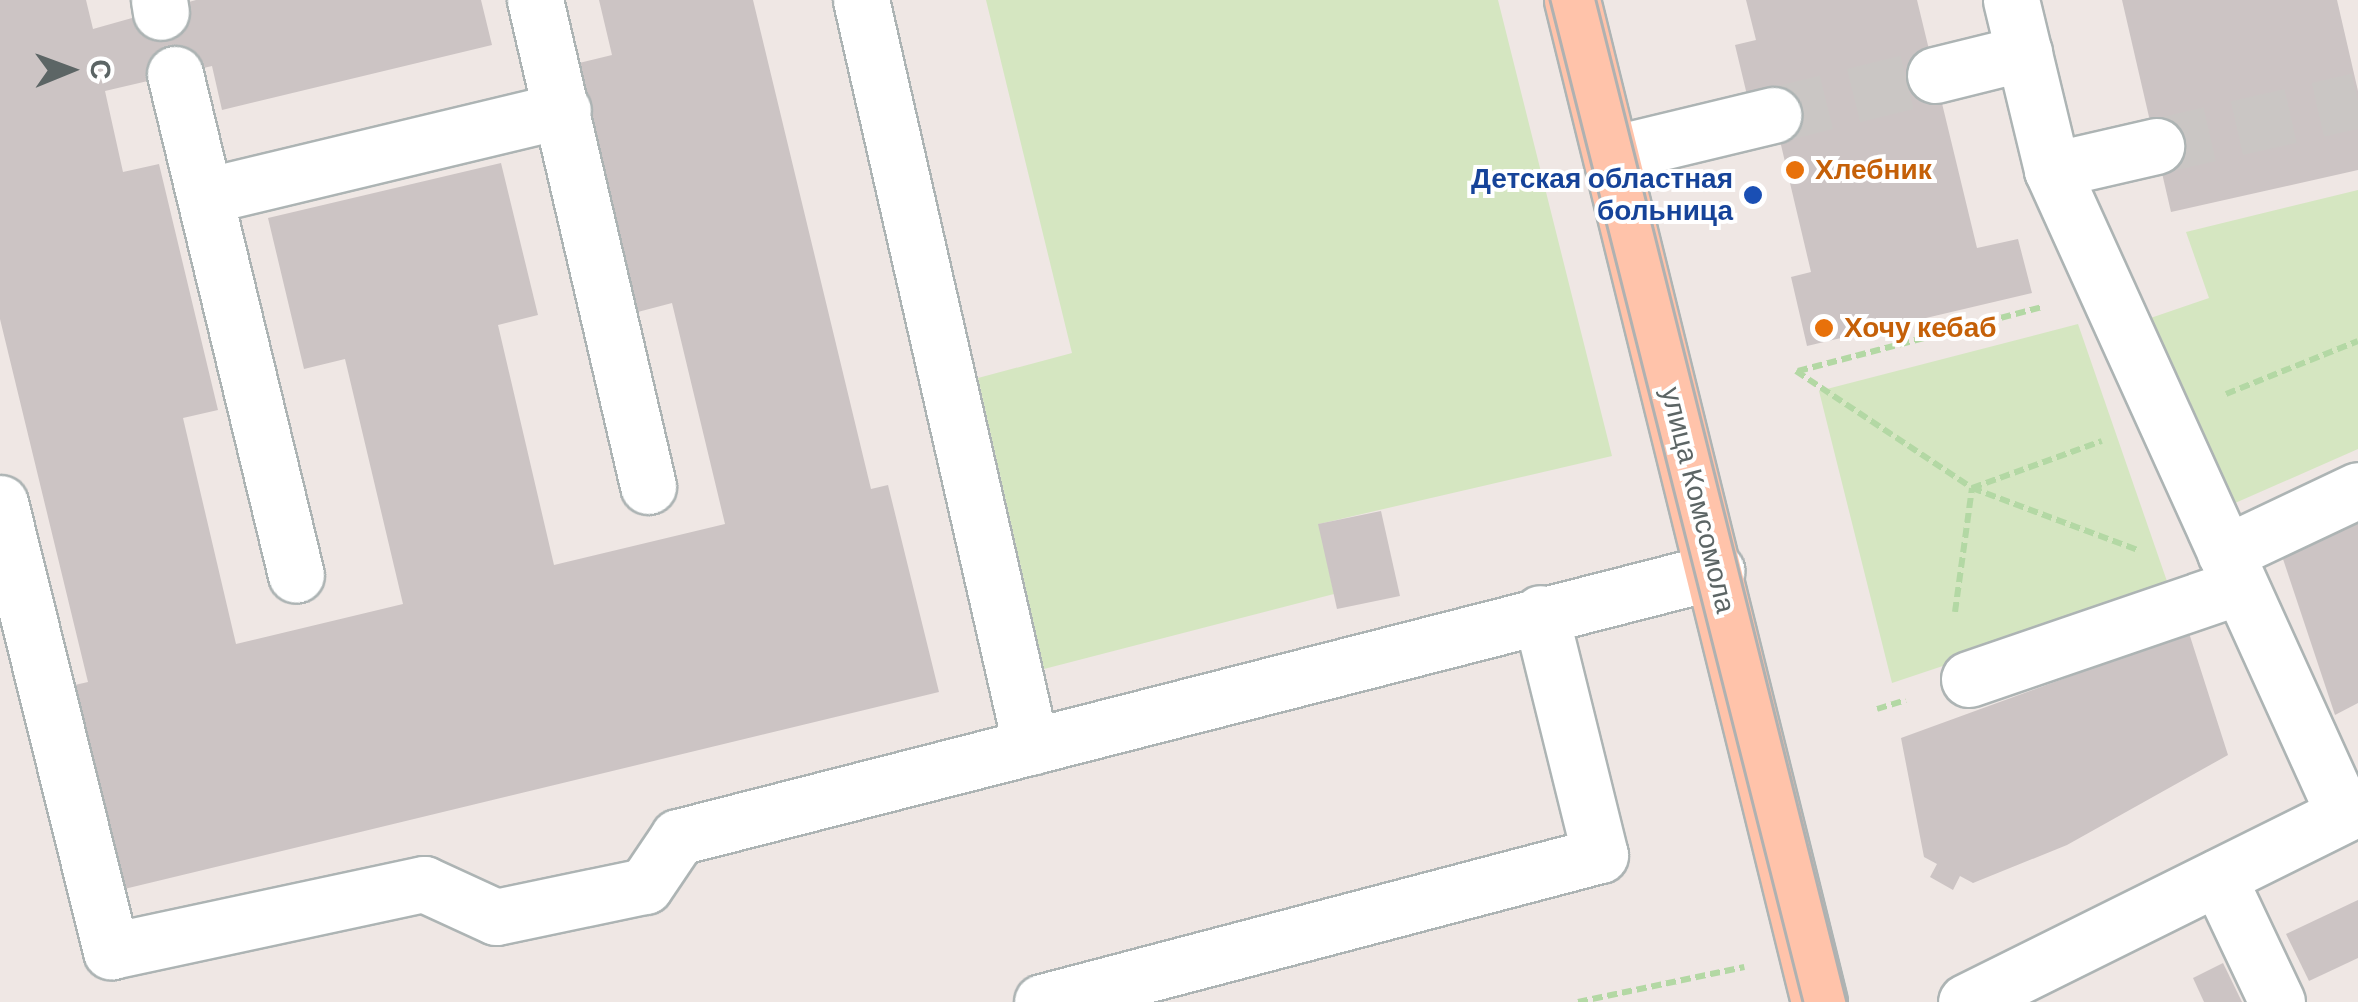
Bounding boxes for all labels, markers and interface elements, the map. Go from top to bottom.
north arrow [20,20,120,120]
text: С [82,59,119,80]
place label: Хлебник [1815,153,1932,187]
marker: Хлебник [1784,159,1806,181]
place label: Детская областная больница [1471,162,1733,228]
marker: Детская областная больница [1742,184,1764,206]
place label: Хочу кебаб [1844,311,1996,345]
marker: Хочу кебаб [1813,317,1835,339]
street label: улица Комсомола [1654,384,1742,616]

